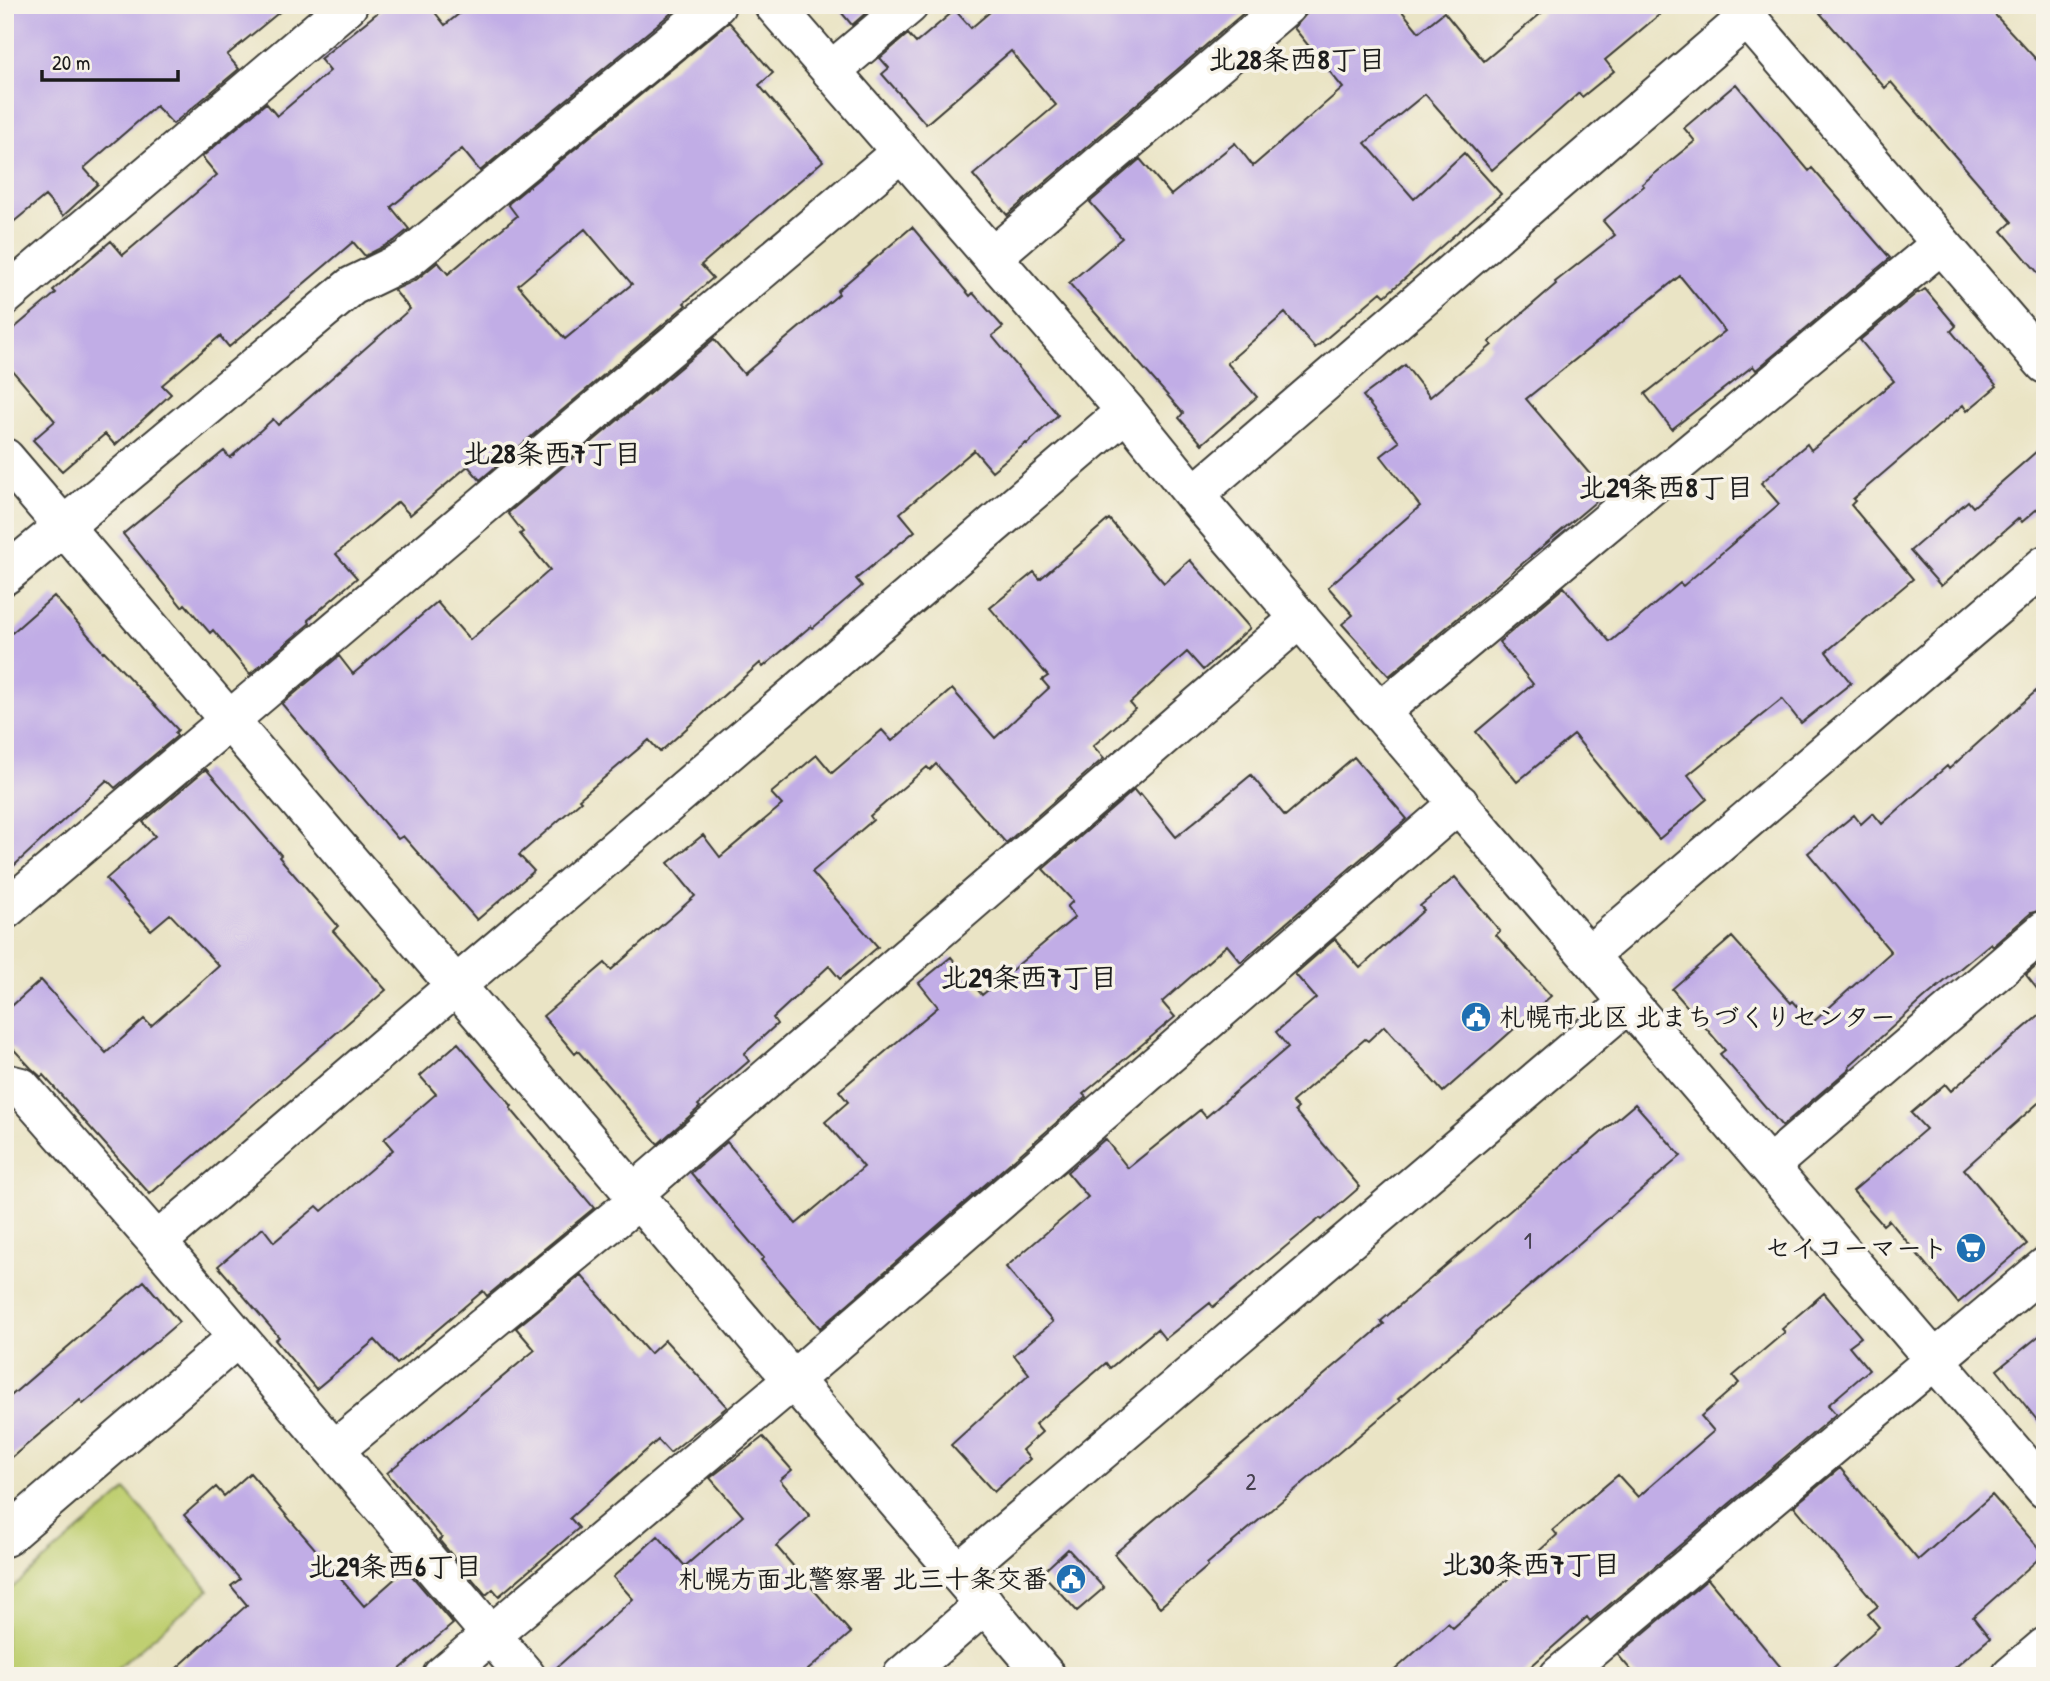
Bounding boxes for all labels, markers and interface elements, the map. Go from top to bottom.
scale bar [42,38,178,82]
district label: 北28条西8丁目 [1208,40,1386,78]
text: 20 m [52,48,90,77]
district label: 北28条西7丁目 [462,434,642,472]
district label: 北29条西8丁目 [1578,468,1754,506]
district label: 北29条西7丁目 [940,958,1118,996]
place label: 札幌市北区 北まちづくりセンター [1499,999,1896,1034]
public building icon: 札幌市北区 北まちづくりセンター [1459,1000,1493,1034]
house number: 1 [1524,1225,1532,1256]
place label: セイコーマート [1765,1230,1948,1265]
supermarket icon: セイコーマート [1954,1231,1988,1265]
house number: 2 [1246,1466,1257,1497]
district label: 北30条西7丁目 [1442,1545,1620,1583]
district label: 北29条西6丁目 [308,1547,482,1585]
place label: 札幌方面北警察署 北三十条交番 [678,1561,1048,1596]
public building icon: 札幌方面北警察署 北三十条交番 [1054,1562,1088,1596]

